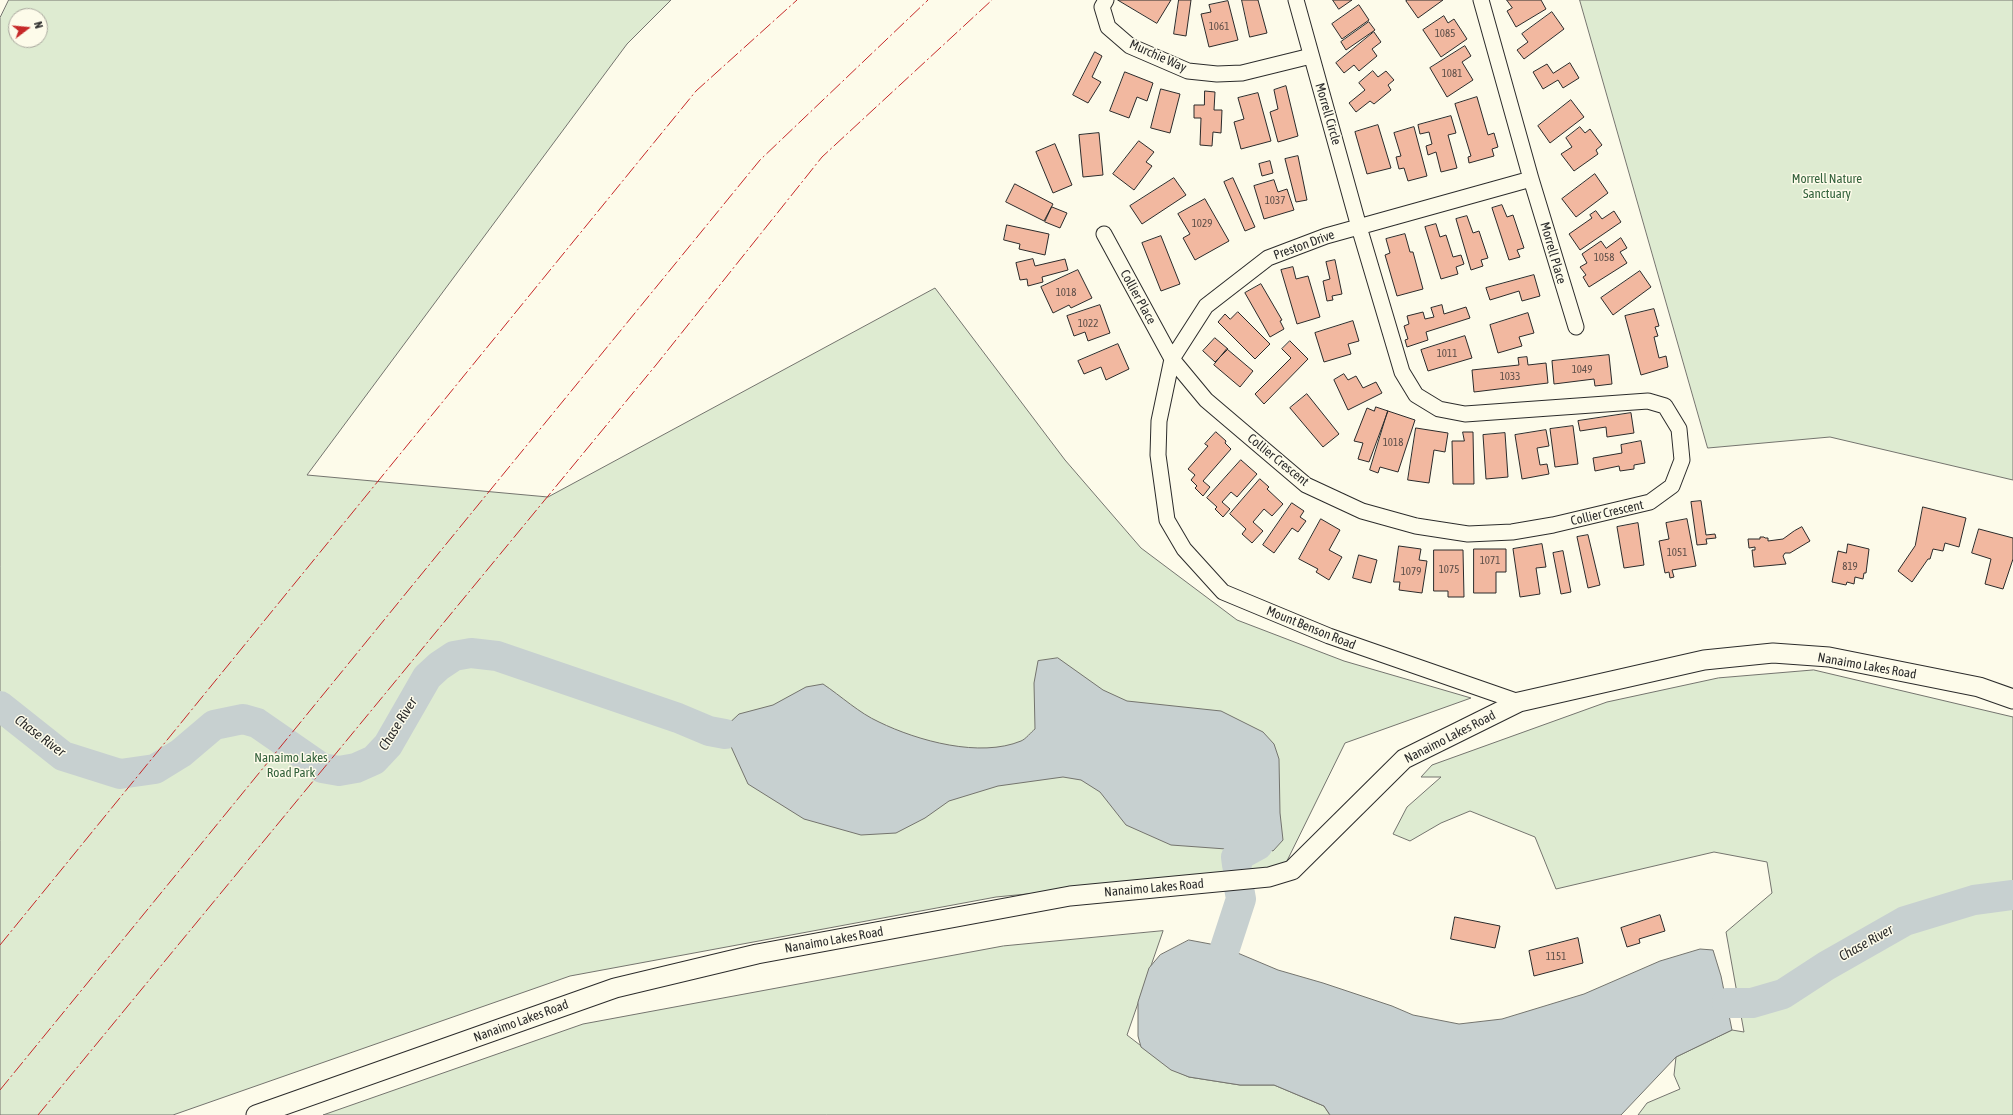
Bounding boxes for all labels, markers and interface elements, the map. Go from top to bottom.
north arrow [8,8,48,48]
text: N [32,20,45,30]
house number: 1061 [1209,20,1229,34]
house number: 1085 [1435,27,1455,41]
street label: Murchie Way [1127,36,1189,76]
house number: 1081 [1442,67,1462,81]
street label: Morrell Circle [1312,81,1344,147]
park label: Morrell Nature Sanctuary [1792,171,1862,202]
house number: 1037 [1265,194,1285,208]
house number: 1029 [1192,217,1212,231]
street label: Morrell Place [1537,220,1569,286]
street label: Preston Drive [1271,227,1337,263]
house number: 1058 [1594,251,1614,265]
street label: Collier Place [1117,267,1159,327]
house number: 1018 [1056,286,1076,300]
house number: 1022 [1078,317,1098,331]
house number: 1011 [1437,347,1457,361]
house number: 1049 [1572,363,1592,377]
house number: 1033 [1500,370,1520,384]
street label: Collier Crescent [1244,431,1312,489]
house number: 1018 [1383,436,1403,450]
street label: Collier Crescent [1569,497,1645,529]
house number: 1051 [1667,546,1687,560]
house number: 1071 [1480,554,1500,568]
house number: 819 [1842,560,1858,574]
house number: 1075 [1439,563,1459,577]
house number: 1079 [1401,565,1421,579]
street label: Mount Benson Road [1264,603,1358,653]
street label: Nanaimo Lakes Road [1816,650,1918,682]
water label: Chase River [375,694,421,754]
street label: Nanaimo Lakes Road [1402,707,1498,767]
water label: Chase River [11,711,69,761]
park label: Nanaimo Lakes Road Park [254,750,328,781]
street label: Nanaimo Lakes Road [1104,876,1204,900]
water label: Chase River [1836,921,1896,965]
street label: Nanaimo Lakes Road [783,924,885,956]
house number: 1151 [1546,950,1566,964]
street label: Nanaimo Lakes Road [471,997,571,1045]

